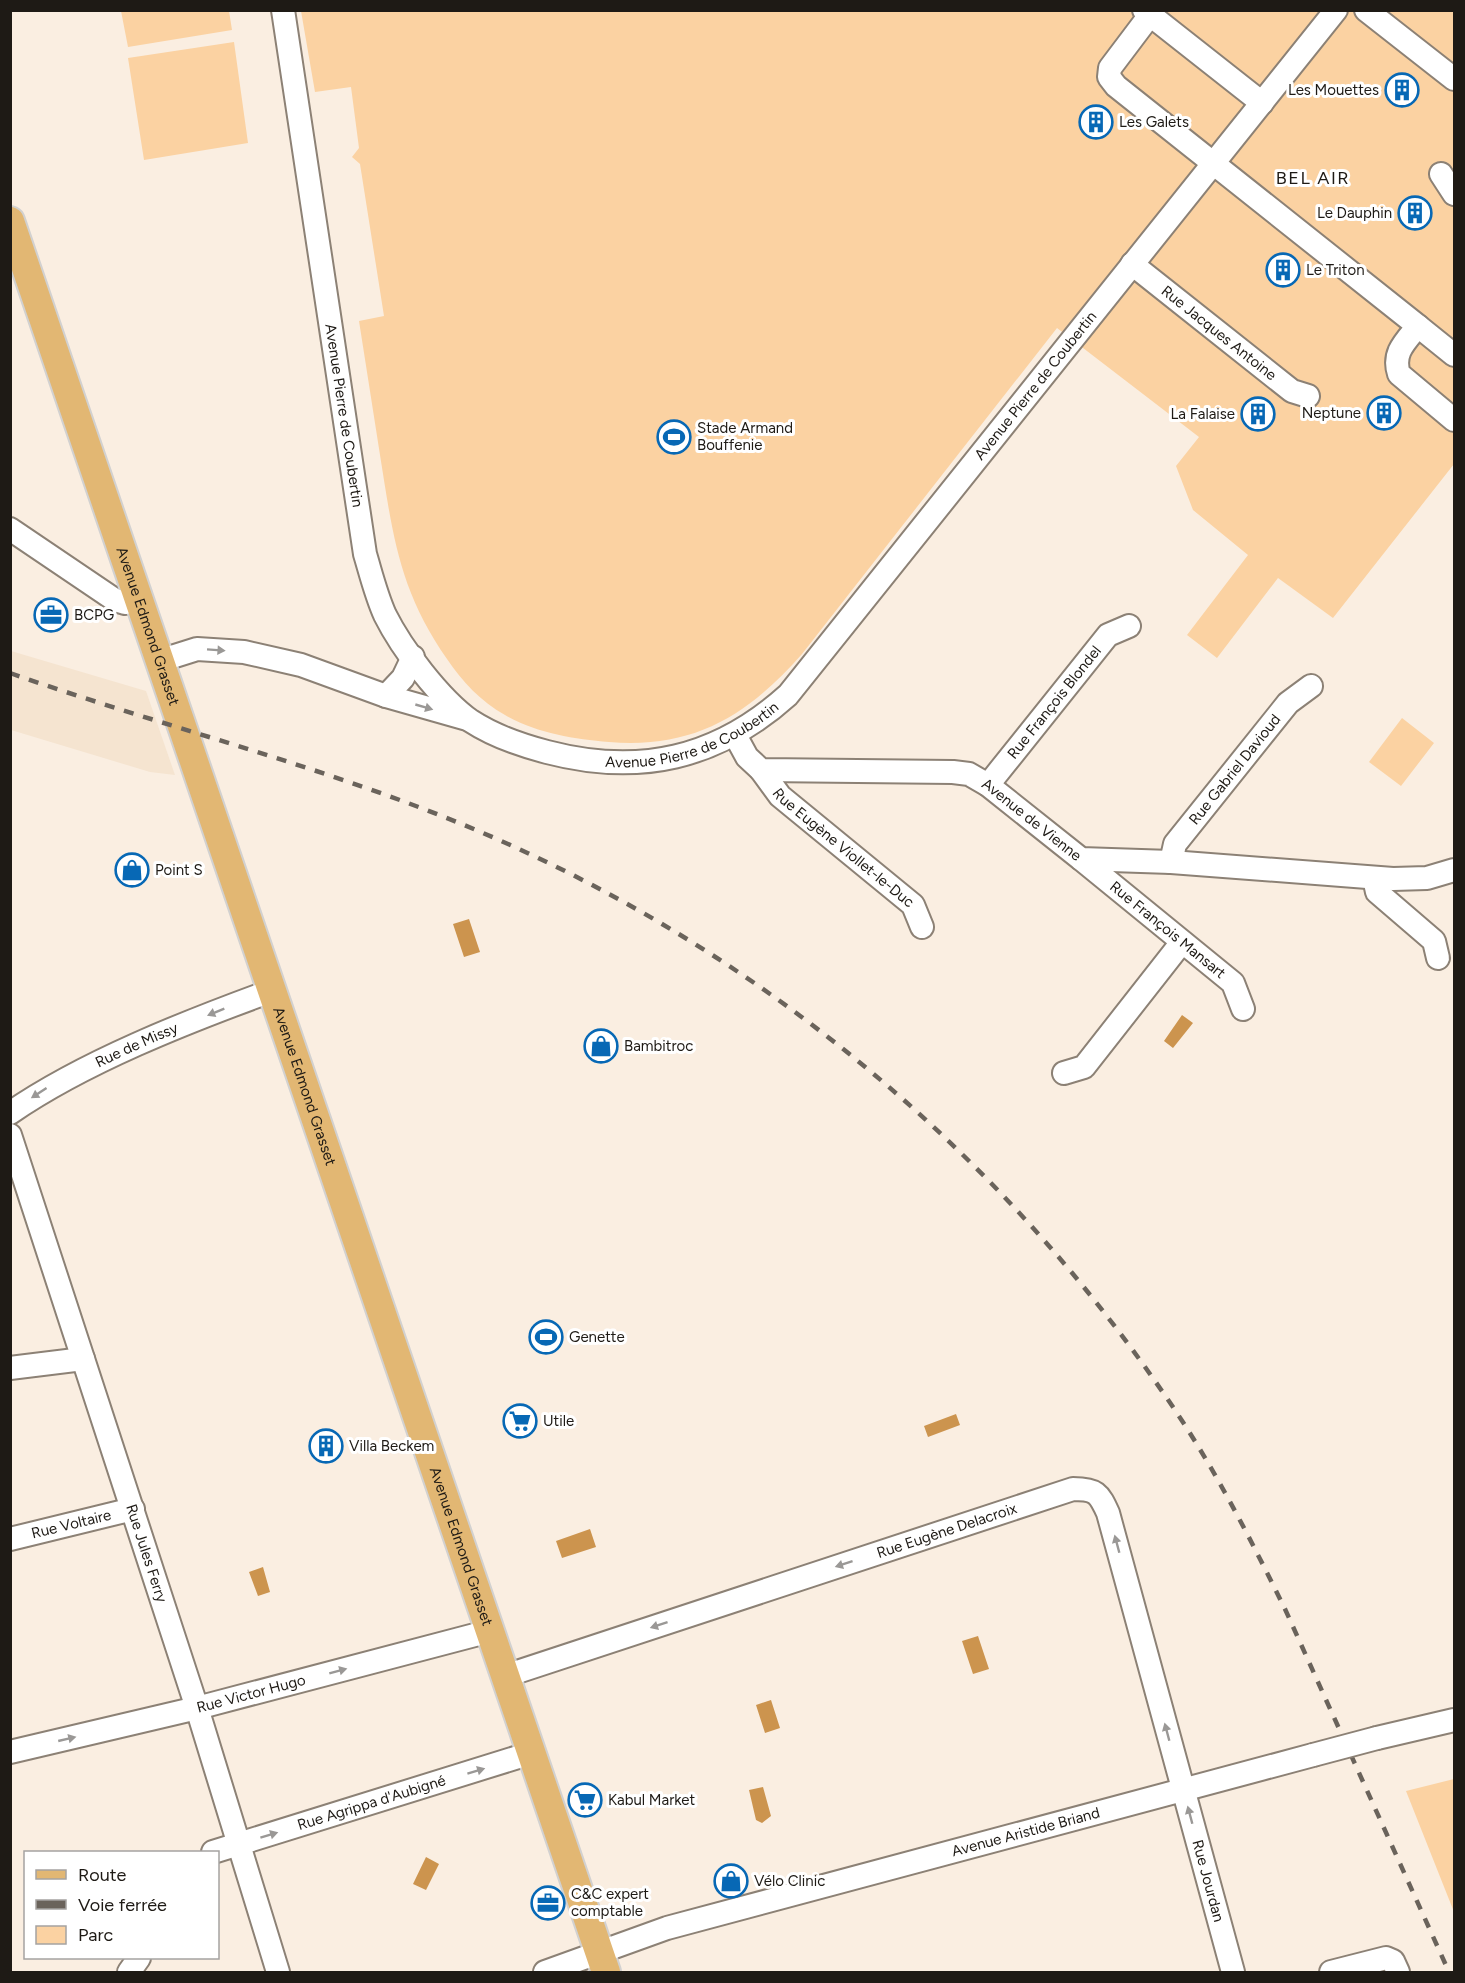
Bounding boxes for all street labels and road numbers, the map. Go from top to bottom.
street label: Rue Jacques Antoine [1158,282,1280,384]
street label: Avenue Pierre de Coubertin [971,308,1100,463]
street label: Avenue Pierre de Coubertin [321,323,367,508]
street label: Avenue Edmond Grasset [113,544,183,708]
street label: Rue François Blondel [1004,642,1105,762]
street label: Avenue Pierre de Coubertin [605,698,782,771]
street label: Rue Gabriel Davioud [1185,711,1284,828]
street label: Avenue de Vienne [979,775,1085,865]
street label: Rue Eugène Viollet-le-Duc [768,785,918,911]
street label: Rue François Mansart [1106,877,1230,982]
street label: Avenue Edmond Grasset [269,1005,340,1168]
street label: Rue de Missy [92,1019,181,1071]
street label: Avenue Edmond Grasset [426,1465,497,1628]
street label: Rue Eugène Delacroix [874,1499,1019,1562]
street label: Rue Jules Ferry [122,1502,171,1605]
street label: Rue Voltaire [29,1506,113,1542]
street label: Rue Victor Hugo [195,1671,308,1717]
street label: Rue Agrippa d'Aubigné [295,1771,448,1834]
street label: Avenue Aristide Briand [950,1804,1102,1860]
street label: Rue Jourdan [1188,1838,1228,1924]

